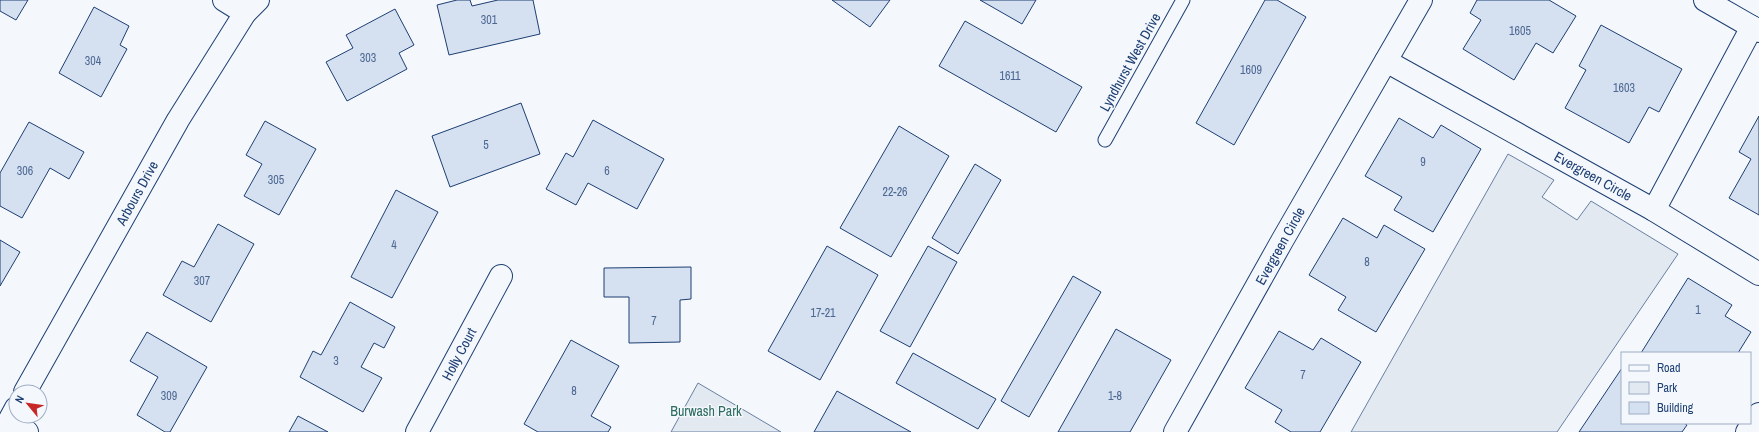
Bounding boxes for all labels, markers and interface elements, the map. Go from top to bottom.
street label: Lyndhurst West Drive [1096,10,1164,114]
house number: 301 [481,12,498,28]
house number: 1605 [1509,23,1531,39]
house number: 303 [360,50,376,66]
house number: 304 [85,53,102,69]
house number: 1609 [1240,62,1262,78]
house number: 1611 [999,68,1021,84]
house number: 1603 [1613,80,1635,96]
house number: 5 [483,137,489,153]
street label: Evergreen Circle [1551,147,1635,205]
house number: 9 [1420,154,1426,170]
street label: Arbours Drive [111,158,162,229]
house number: 306 [17,163,33,179]
house number: 6 [604,163,610,179]
house number: 305 [268,172,285,188]
house number: 22-26 [882,184,908,200]
street label: Evergreen Circle [1251,204,1309,288]
house number: 4 [391,237,397,253]
house number: 8 [1364,254,1370,270]
house number: 307 [194,273,211,289]
house number: 1 [1695,302,1701,318]
house number: 17-21 [810,305,836,321]
house number: 7 [651,313,657,329]
street label: Holly Court [438,325,480,383]
legend [1621,352,1751,424]
house number: 3 [333,353,339,369]
text: Road [1657,360,1681,376]
house number: 7 [1300,367,1306,383]
text: Park [1657,380,1677,396]
house number: 8 [571,383,577,399]
north arrow [8,384,48,424]
house number: 309 [161,388,177,404]
house number: 1-8 [1108,388,1122,404]
text: N [12,393,27,405]
text: Building [1657,400,1694,416]
park label: Burwash Park [670,402,742,420]

